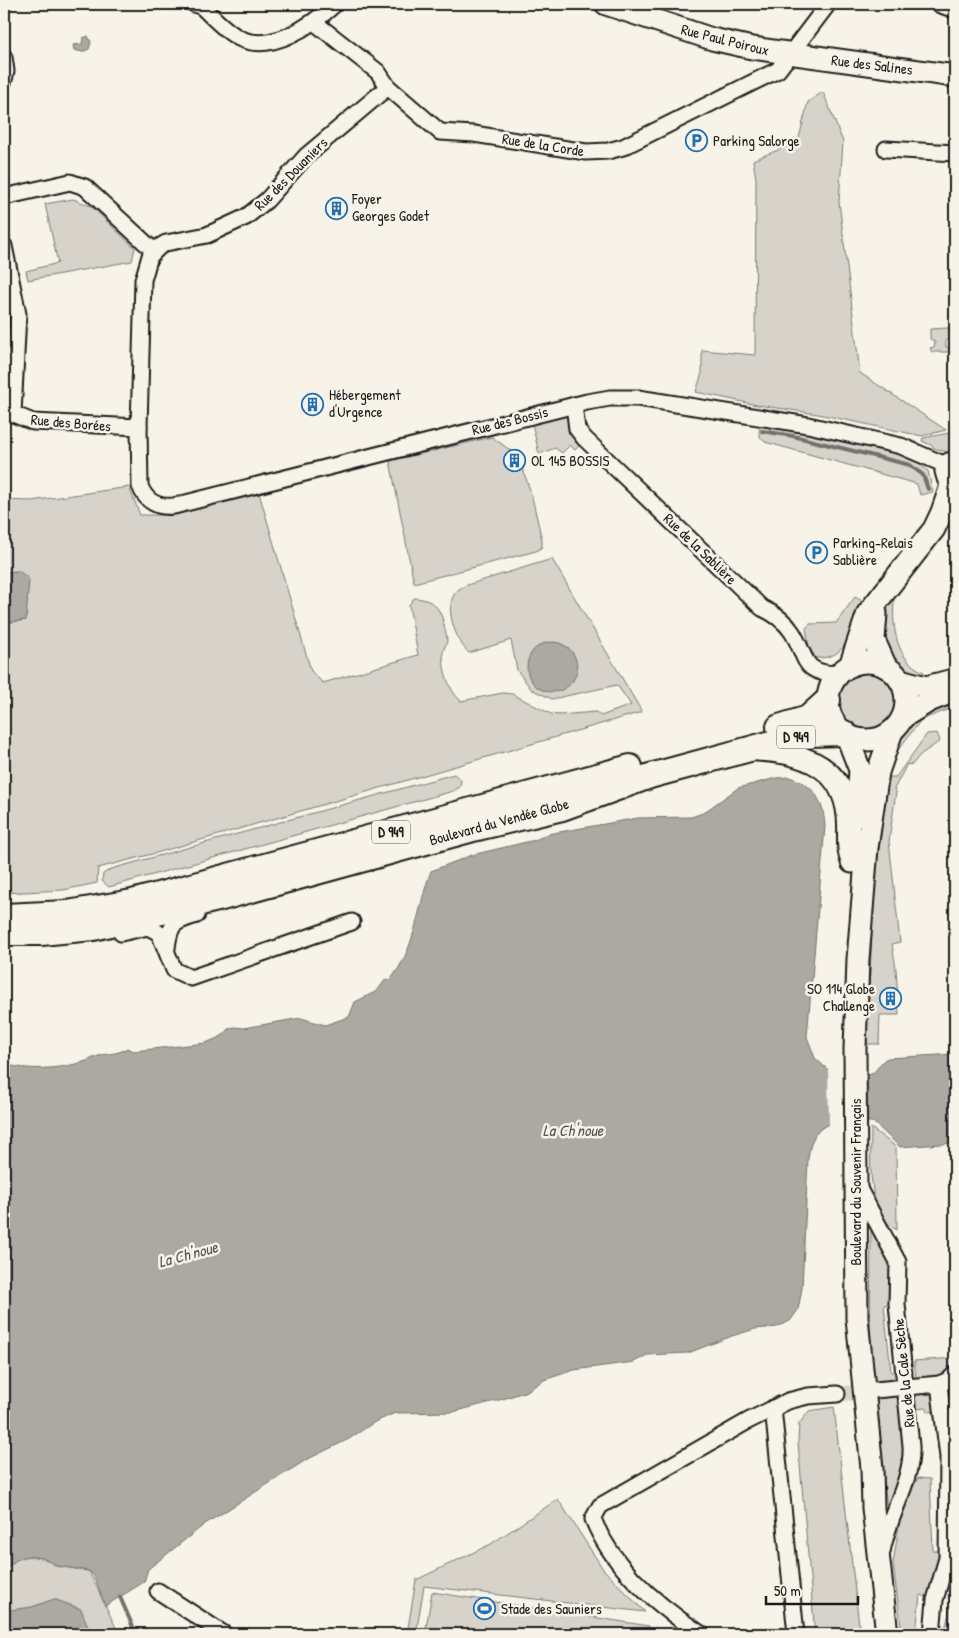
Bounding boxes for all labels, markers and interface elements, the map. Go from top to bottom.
street label: Rue Paul Poiroux [679,18,772,61]
street label: Rue des Salines [830,49,914,80]
street label: Rue de la Corde [501,128,586,161]
parking icon: Parking Salorge [685,129,709,153]
place label: Parking Salorge [713,130,800,151]
street label: Rue des Douaniers [249,132,332,215]
place label: Foyer Georges Godet [351,188,430,226]
building icon: Foyer Georges Godet [324,196,348,220]
place label: Hébergement d'Urgence [329,384,402,422]
building icon: Hébergement d'Urgence [301,392,325,416]
street label: Rue des Bossis [470,401,550,440]
street label: Rue des Borées [30,409,112,436]
building icon: OL 145 BOSSIS [503,449,527,473]
place label: OL 145 BOSSIS [531,450,609,471]
street label: Rue de la Sablière [659,508,742,589]
place label: Parking-Relais Sablière [833,532,913,570]
parking icon: Parking-Relais Sablière [805,540,829,564]
road number: D 949 [777,726,815,749]
street label: Boulevard du Vendée Globe [427,793,571,850]
road number: D 949 [372,820,410,844]
place label: SO 114 Globe Challenge [807,978,875,1016]
building icon: SO 114 Globe Challenge [879,986,903,1010]
street label: Boulevard du Souvenir Français [845,1098,866,1266]
water label: La Ch'noue [543,1119,604,1141]
water label: La Ch'noue [156,1235,221,1272]
street label: Rue de la Cale Sèche [887,1318,920,1428]
scale bar [766,1573,859,1605]
text: 50 m [774,1580,801,1601]
sports icon: Stade des Sauniers [473,1597,497,1621]
place label: Stade des Sauniers [501,1598,602,1619]

